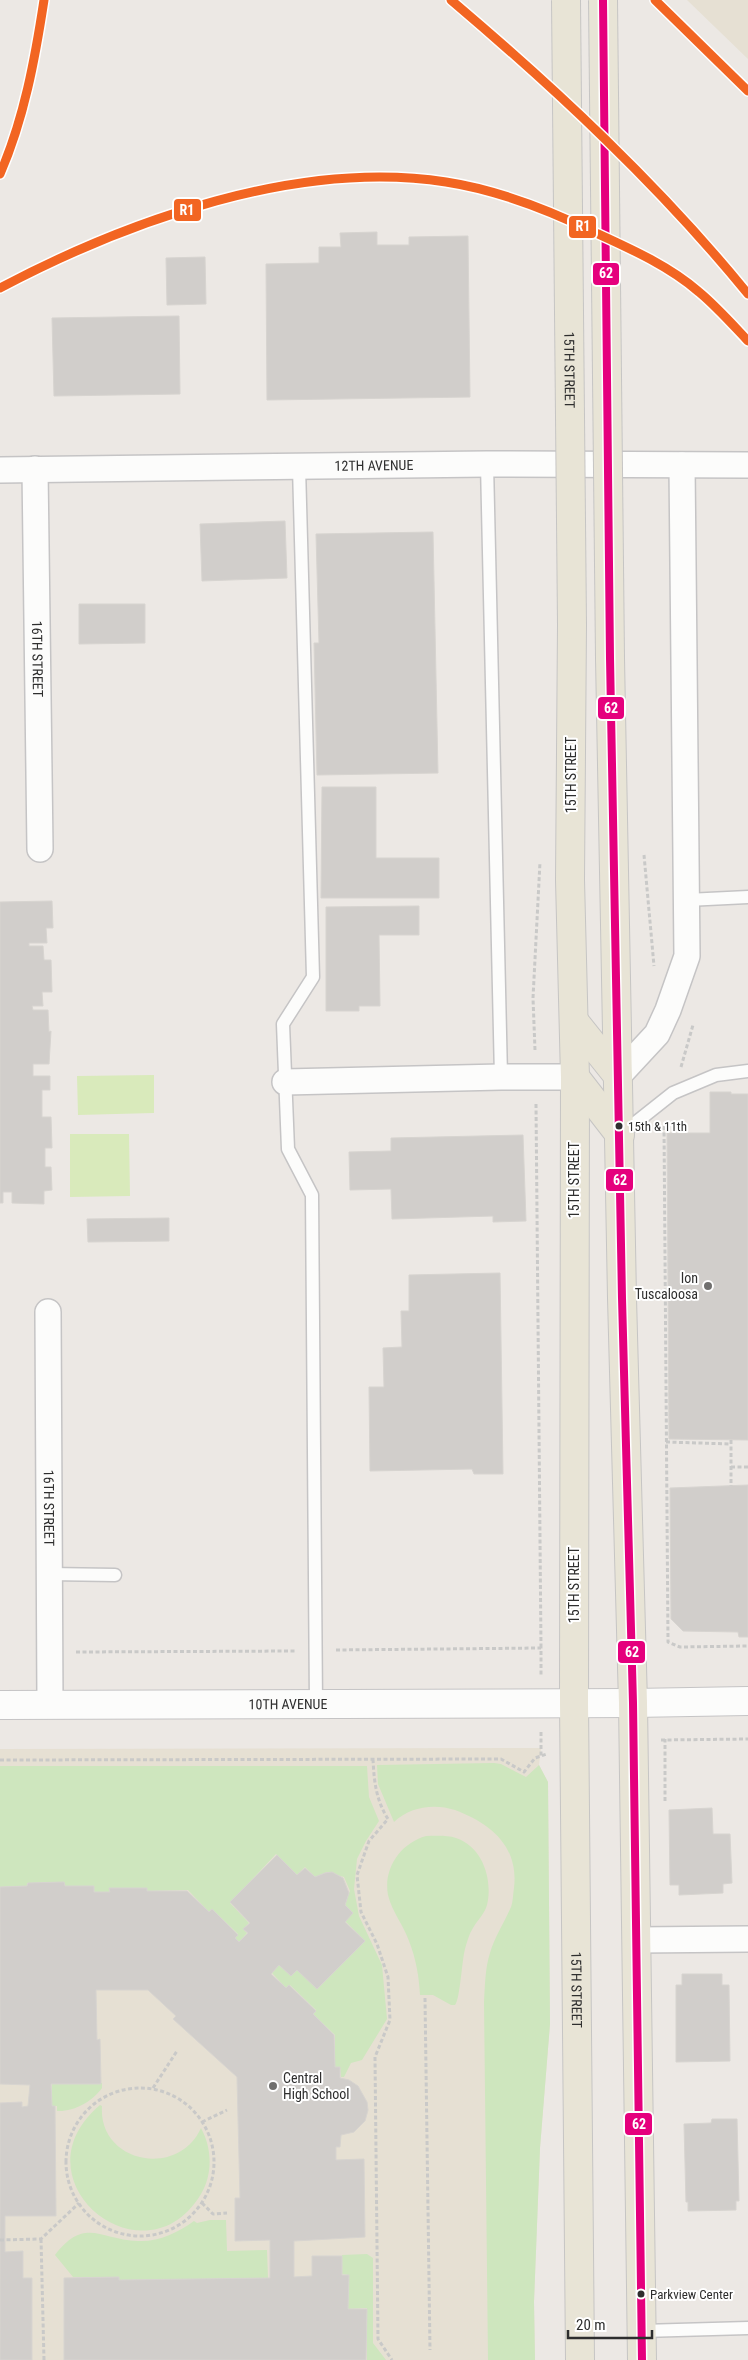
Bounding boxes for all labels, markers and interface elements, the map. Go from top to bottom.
line badge: R1 [173,198,202,222]
text: R1 [180,202,194,218]
line badge: R1 [568,215,597,239]
text: R1 [576,218,590,234]
line badge: 62 [592,262,620,286]
text: 62 [599,265,613,281]
street label: 15TH STREET [561,332,578,408]
street label: 12TH AVENUE [334,457,414,474]
street label: 16TH STREET [29,621,46,697]
line badge: 62 [597,696,625,720]
text: 62 [604,700,618,716]
street label: 15TH STREET [563,737,579,813]
place label: 15th & 11th [628,1119,687,1134]
marker: 15th & 11th [614,1121,624,1131]
street label: 15TH STREET [566,1142,582,1218]
line badge: 62 [605,1168,634,1192]
text: 62 [613,1172,627,1188]
place label: Ion Tuscaloosa [635,1270,698,1302]
marker: Ion Tuscaloosa [702,1280,714,1292]
street label: 16TH STREET [41,1470,57,1546]
street label: 15TH STREET [566,1547,582,1623]
line badge: 62 [617,1640,646,1664]
text: 62 [625,1644,639,1660]
street label: 10TH AVENUE [249,1696,328,1712]
street label: 15TH STREET [568,1952,585,2028]
place label: Central High School [283,2070,350,2102]
marker: Central High School [267,2080,279,2092]
line badge: 62 [624,2112,653,2136]
text: 62 [632,2116,646,2132]
place label: Parkview Center [650,2287,733,2302]
marker: Parkview Center [636,2289,646,2299]
scale bar [568,2308,652,2340]
text: 20 m [576,2316,606,2334]

